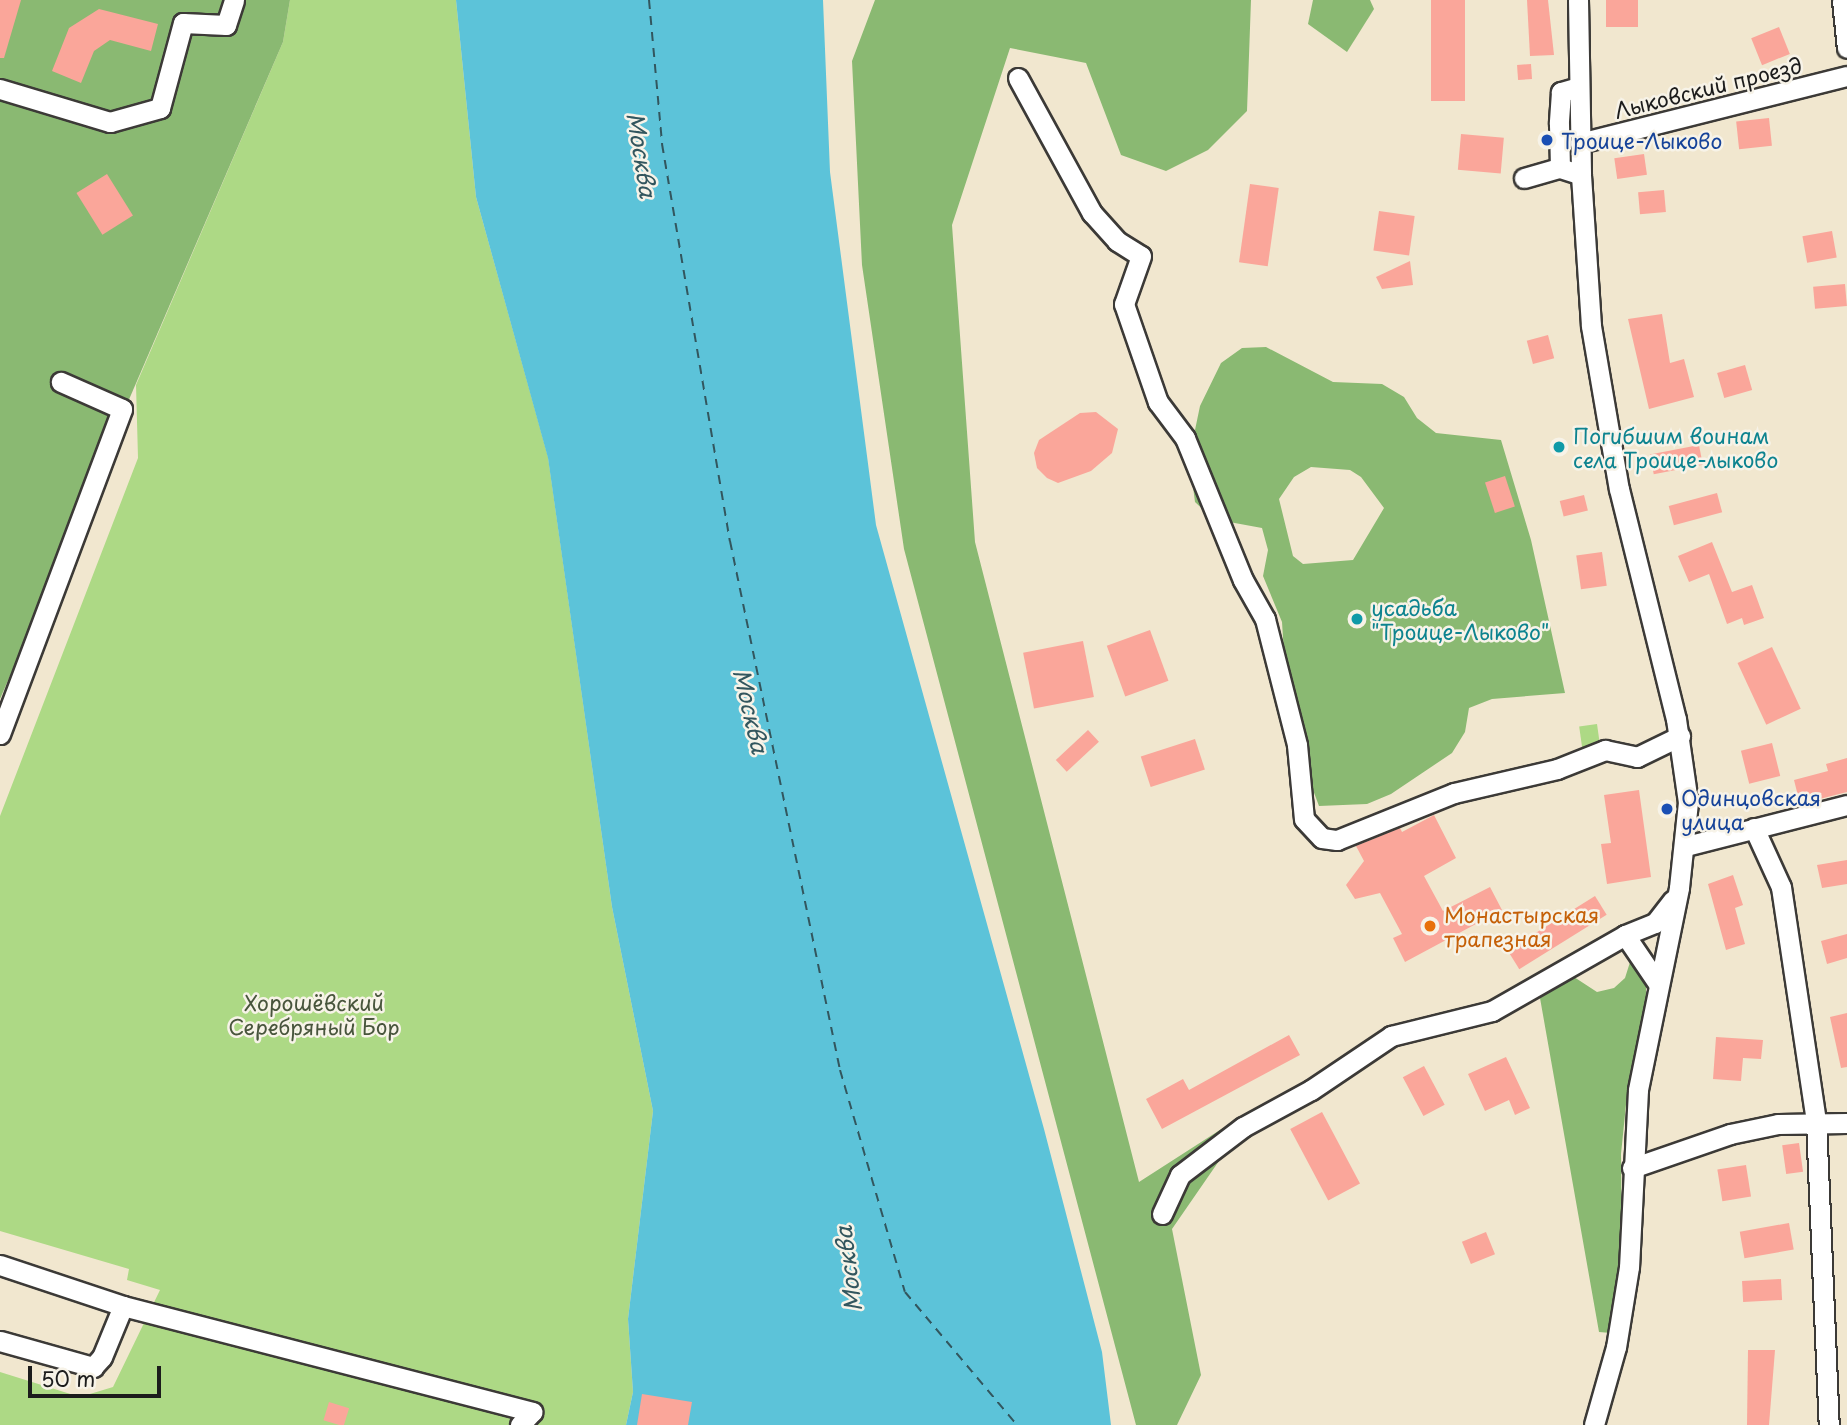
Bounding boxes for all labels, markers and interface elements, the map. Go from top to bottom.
street label: Лыковский проезд [1612,52,1804,122]
water label: Москва [622,110,662,200]
place label: Троице-Лыково [1561,127,1722,153]
marker: Троице-Лыково [1539,132,1555,148]
place label: Погибшим воинам села Троице-лыково [1573,422,1780,472]
marker: Погибшим воинам села Троице-лыково [1551,439,1567,455]
place label: усадьба "Троице-Лыково" [1371,594,1549,644]
marker: усадьба "Троице-Лыково" [1349,611,1365,627]
water label: Москва [728,666,774,756]
place label: Одинцовская улица [1681,784,1821,834]
marker: Одинцовская улица [1659,801,1675,817]
place label: Монастырская трапезная [1444,901,1599,951]
marker: Монастырская трапезная [1422,918,1438,934]
park label: Хорошёвский Серебряный Бор [228,989,400,1039]
water label: Москва [829,1225,867,1313]
scale bar [32,1352,164,1396]
text: 50 m [41,1362,95,1394]

